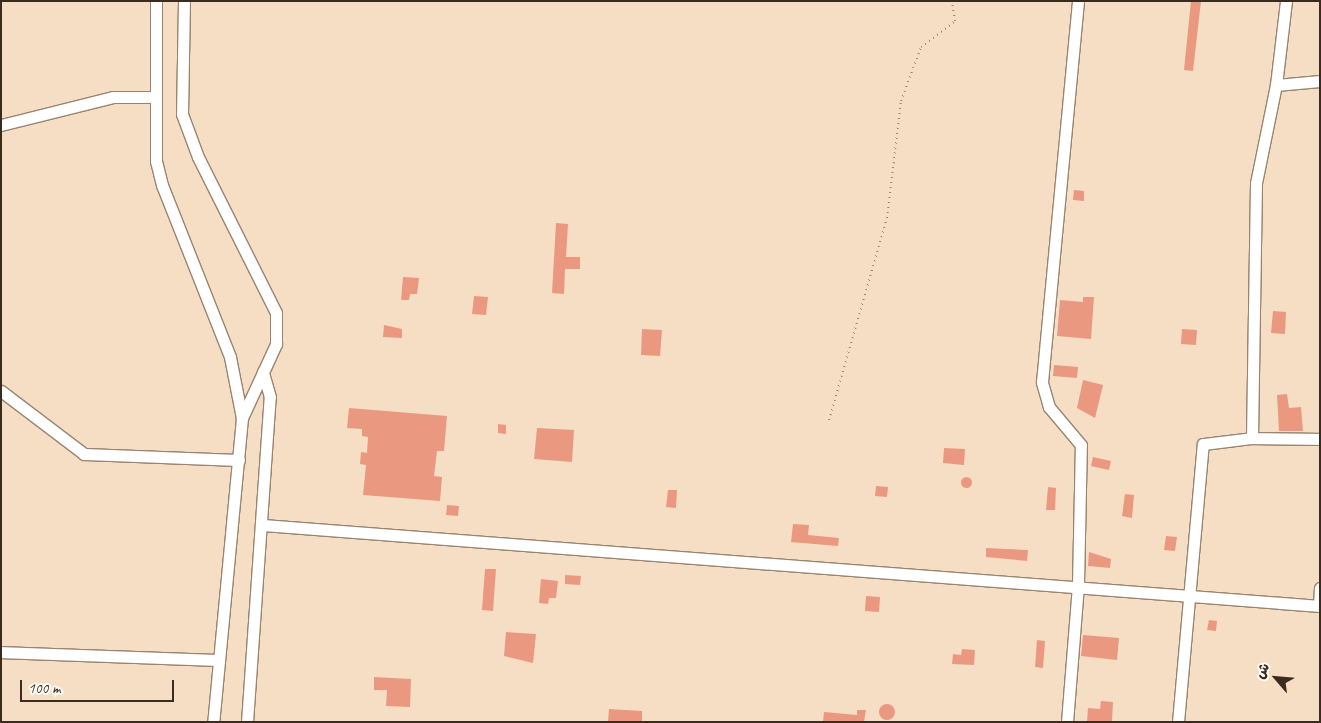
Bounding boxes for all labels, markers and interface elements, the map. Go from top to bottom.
north arrow [1251,653,1301,703]
text: ش [1251,660,1273,682]
scale bar [22,670,176,702]
text: 100 m [28,679,60,698]

